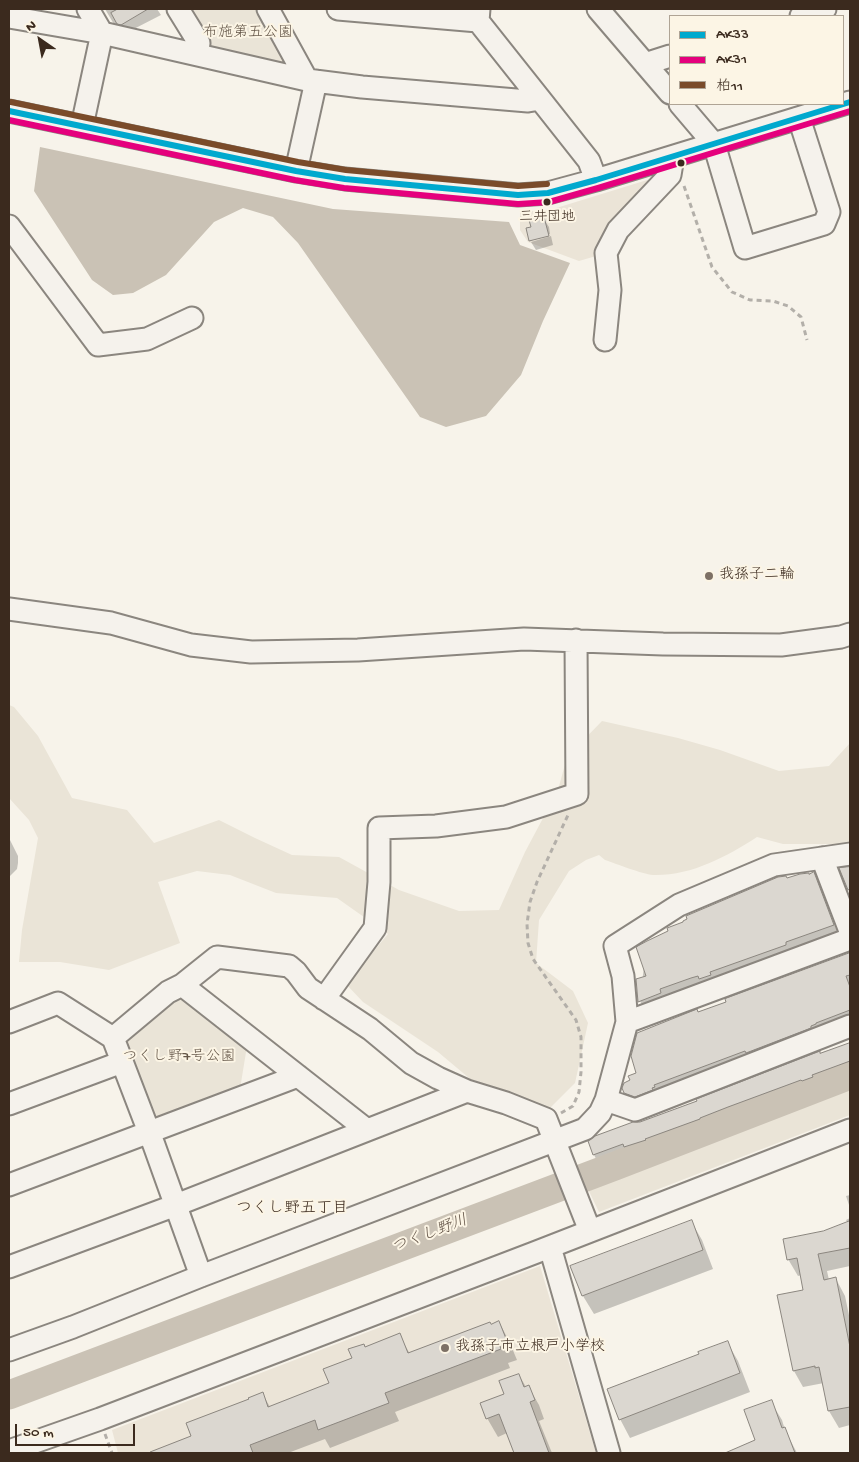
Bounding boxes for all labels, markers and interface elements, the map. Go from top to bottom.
north arrow [15,15,65,65]
legend [669,15,844,105]
text: N [23,17,40,37]
park label: 布施第五公園 [203,25,293,43]
text: AK33 [716,26,749,44]
text: AK31 [716,51,747,69]
text: 柏11 [716,78,743,96]
unlabelled marker [676,158,686,168]
marker: 三井団地 [542,197,552,207]
place label: 三井団地 [519,210,575,226]
place label: 我孫子二輪 [719,567,794,585]
marker: 我孫子二輪 [703,570,715,582]
park label: つくし野7号公園 [123,1049,235,1067]
district label: つくし野五丁目 [236,1200,348,1220]
water label: つくし野川 [389,1212,471,1258]
place label: 我孫子市立根戸小学校 [455,1339,605,1357]
marker: 我孫子市立根戸小学校 [439,1342,451,1354]
scale bar [18,1414,138,1446]
text: 50 m [23,1424,54,1442]

